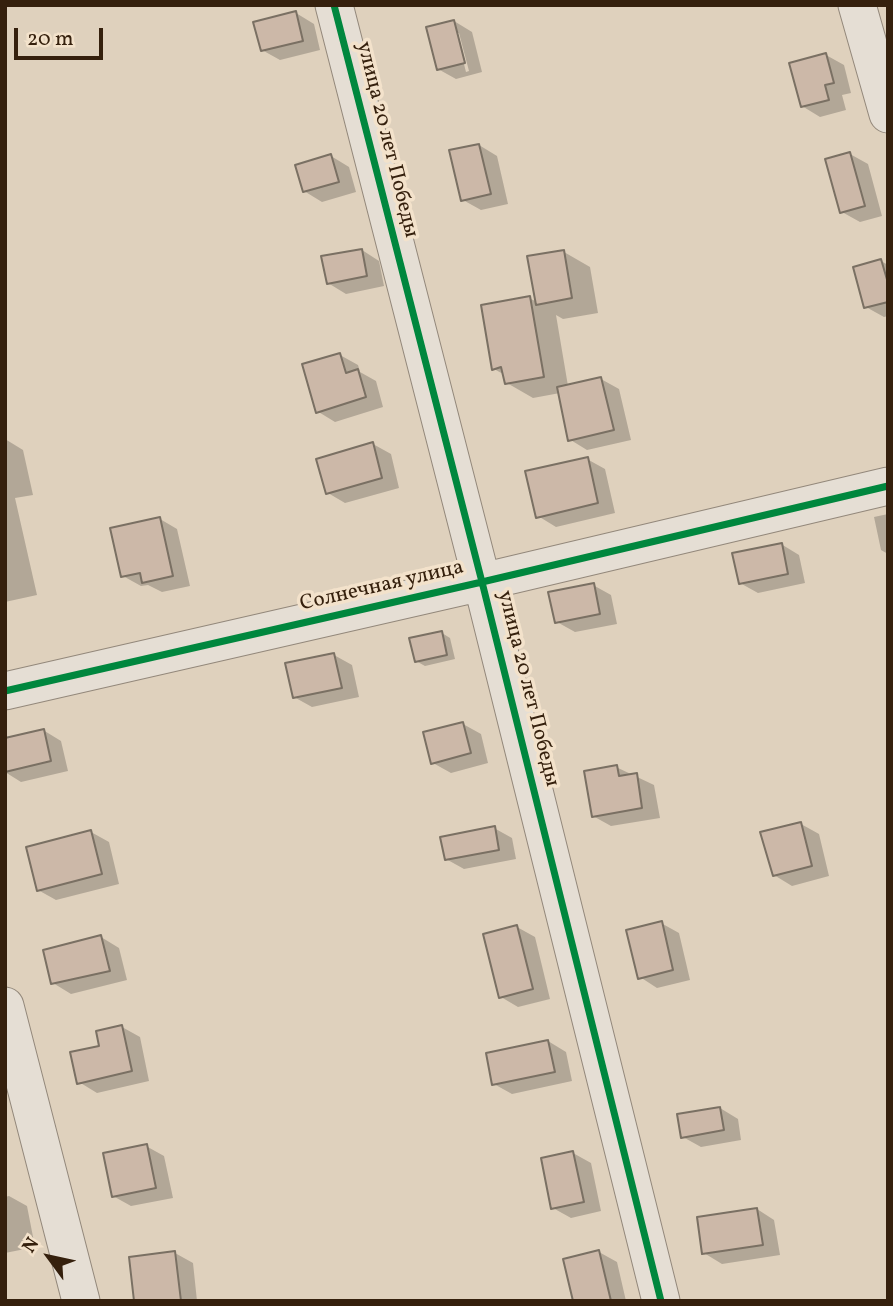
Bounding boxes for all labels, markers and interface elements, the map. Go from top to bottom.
scale bar [18,14,107,58]
text: 20 m [27,25,73,54]
street label: улица 20 лет Победы [349,39,423,241]
street label: Солнечная улица [298,556,466,618]
street label: улица 20 лет Победы [490,588,564,790]
north arrow [14,1222,84,1292]
text: N [17,1233,46,1258]

